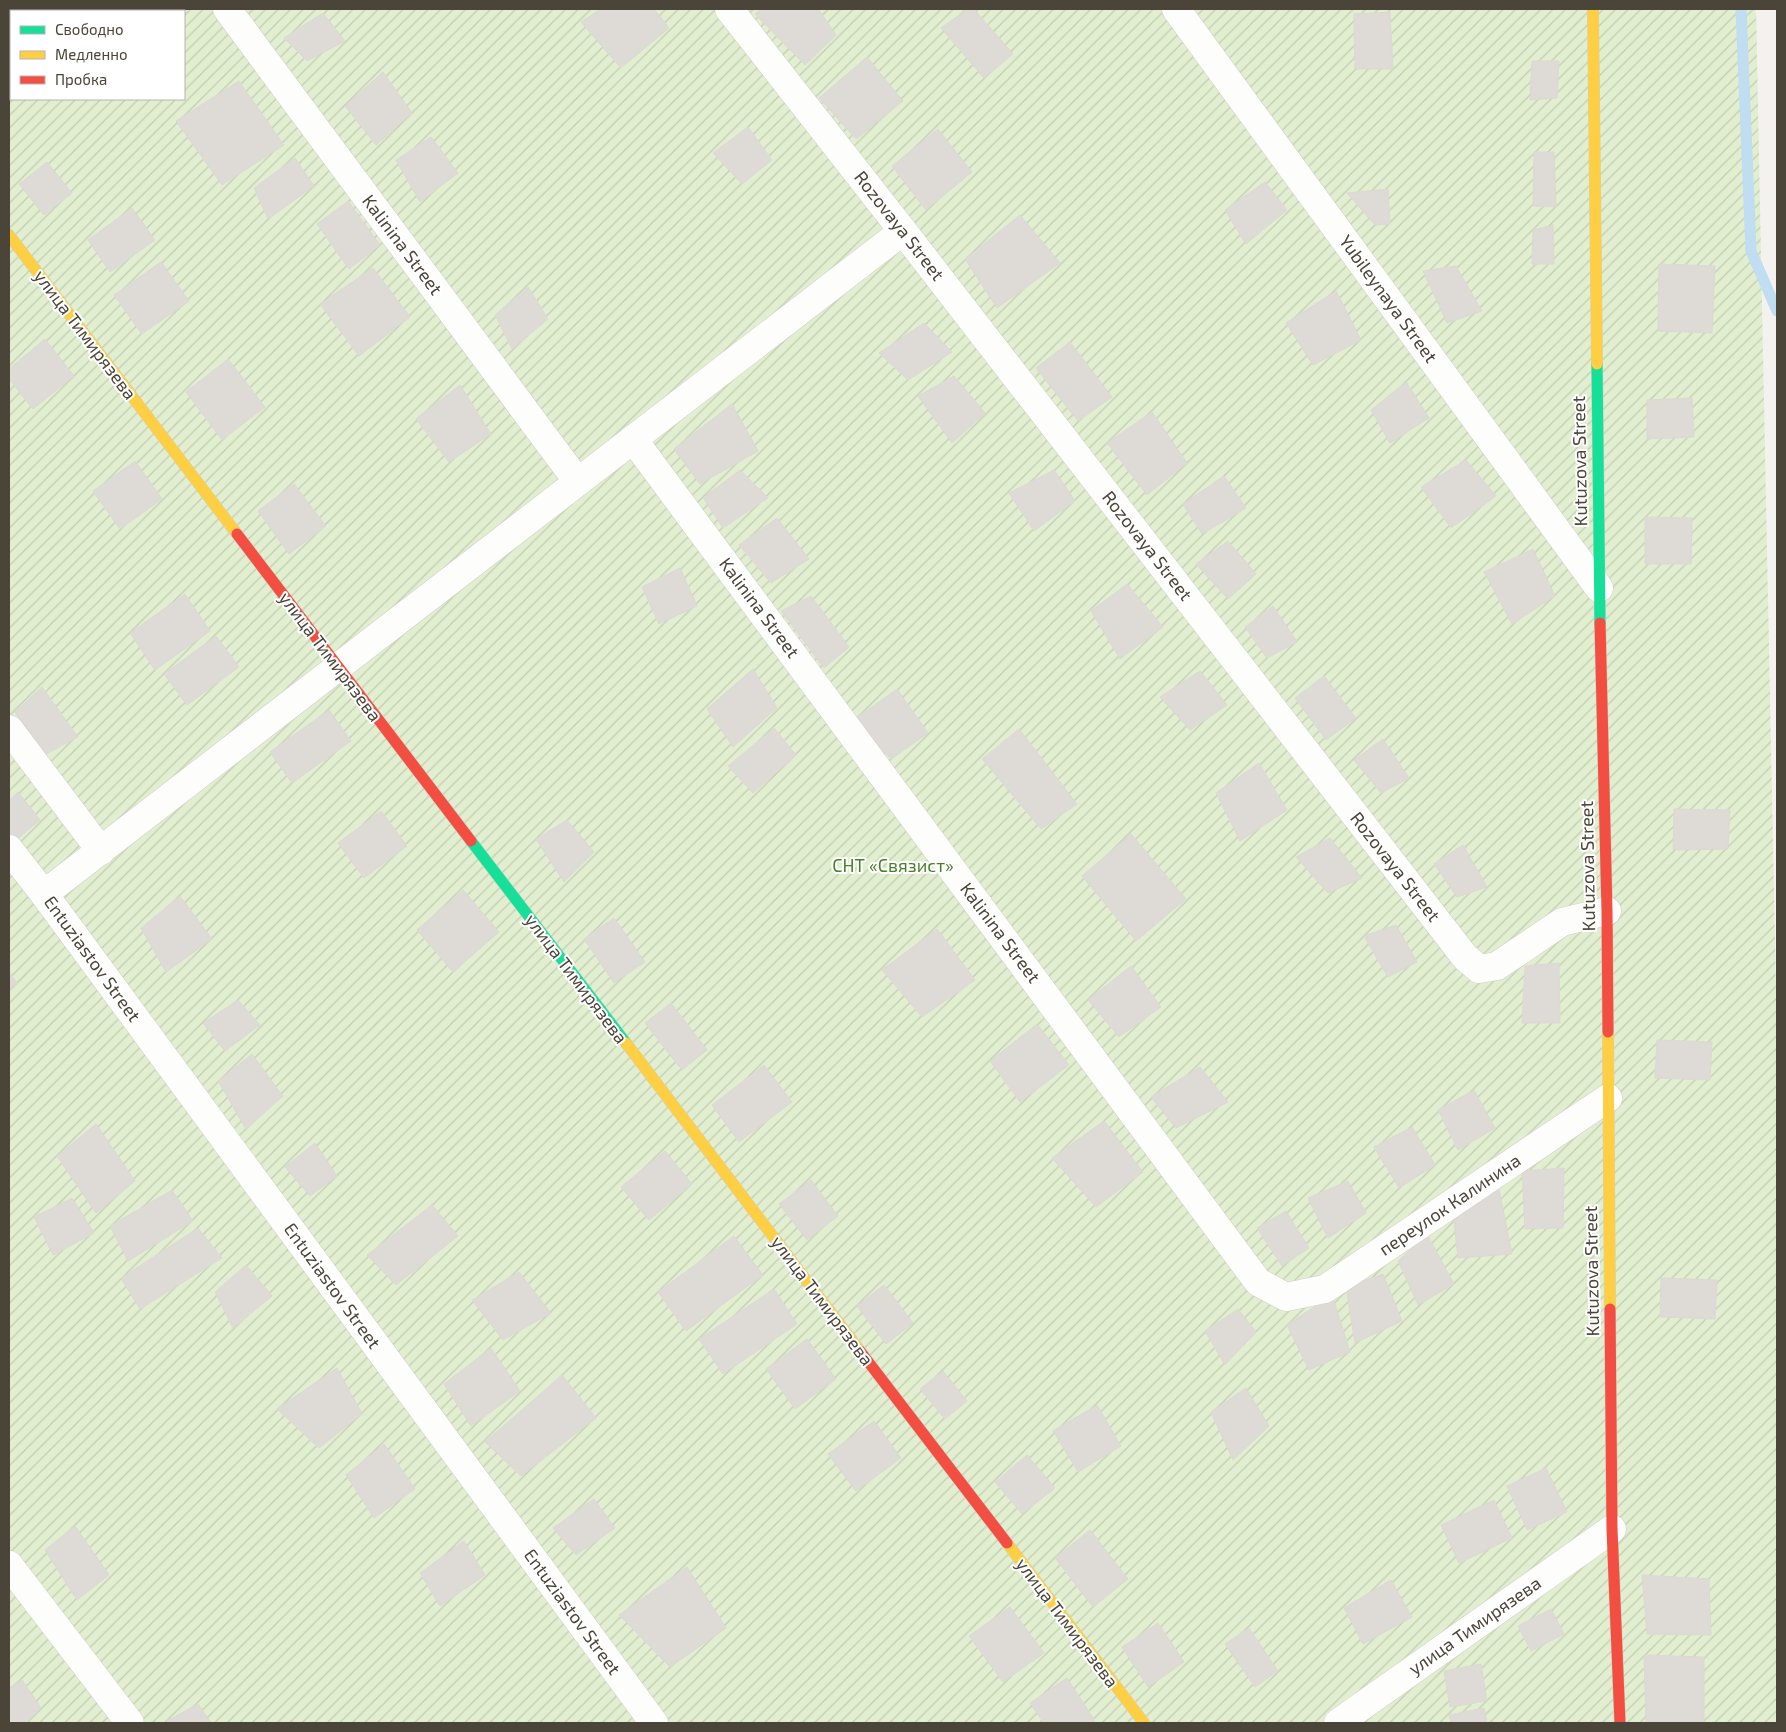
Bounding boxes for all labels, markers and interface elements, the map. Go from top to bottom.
legend [10,10,185,100]
text: Свободно [55,20,124,38]
text: Медленно [55,45,128,63]
text: Пробка [55,70,107,88]
street label: Rozovaya Street [850,166,950,285]
street label: Kalinina Street [358,190,448,299]
street label: Yubileynaya Street [1335,230,1443,367]
street label: улица Тимирязева [30,265,142,404]
street label: Kutuzova Street [1567,395,1591,526]
street label: Rozovaya Street [1098,486,1198,605]
street label: Kalinina Street [715,553,805,662]
street label: улица Тимирязева [275,587,387,726]
street label: Kutuzova Street [1575,800,1599,931]
street label: Rozovaya Street [1346,807,1446,926]
park label: СНТ «Связист» [832,854,954,876]
street label: Kalinina Street [956,878,1046,987]
street label: Entuziastov Street [40,891,146,1026]
street label: улица Тимирязева [521,909,633,1048]
street label: переулок Калинина [1374,1149,1524,1260]
street label: Kutuzova Street [1579,1205,1603,1336]
street label: Entuziastov Street [280,1218,386,1353]
street label: улица Тимирязева [767,1231,879,1370]
street label: Entuziastov Street [520,1544,626,1679]
street label: улица Тимирязева [1012,1553,1124,1692]
street label: улица Тимирязева [1404,1571,1545,1679]

